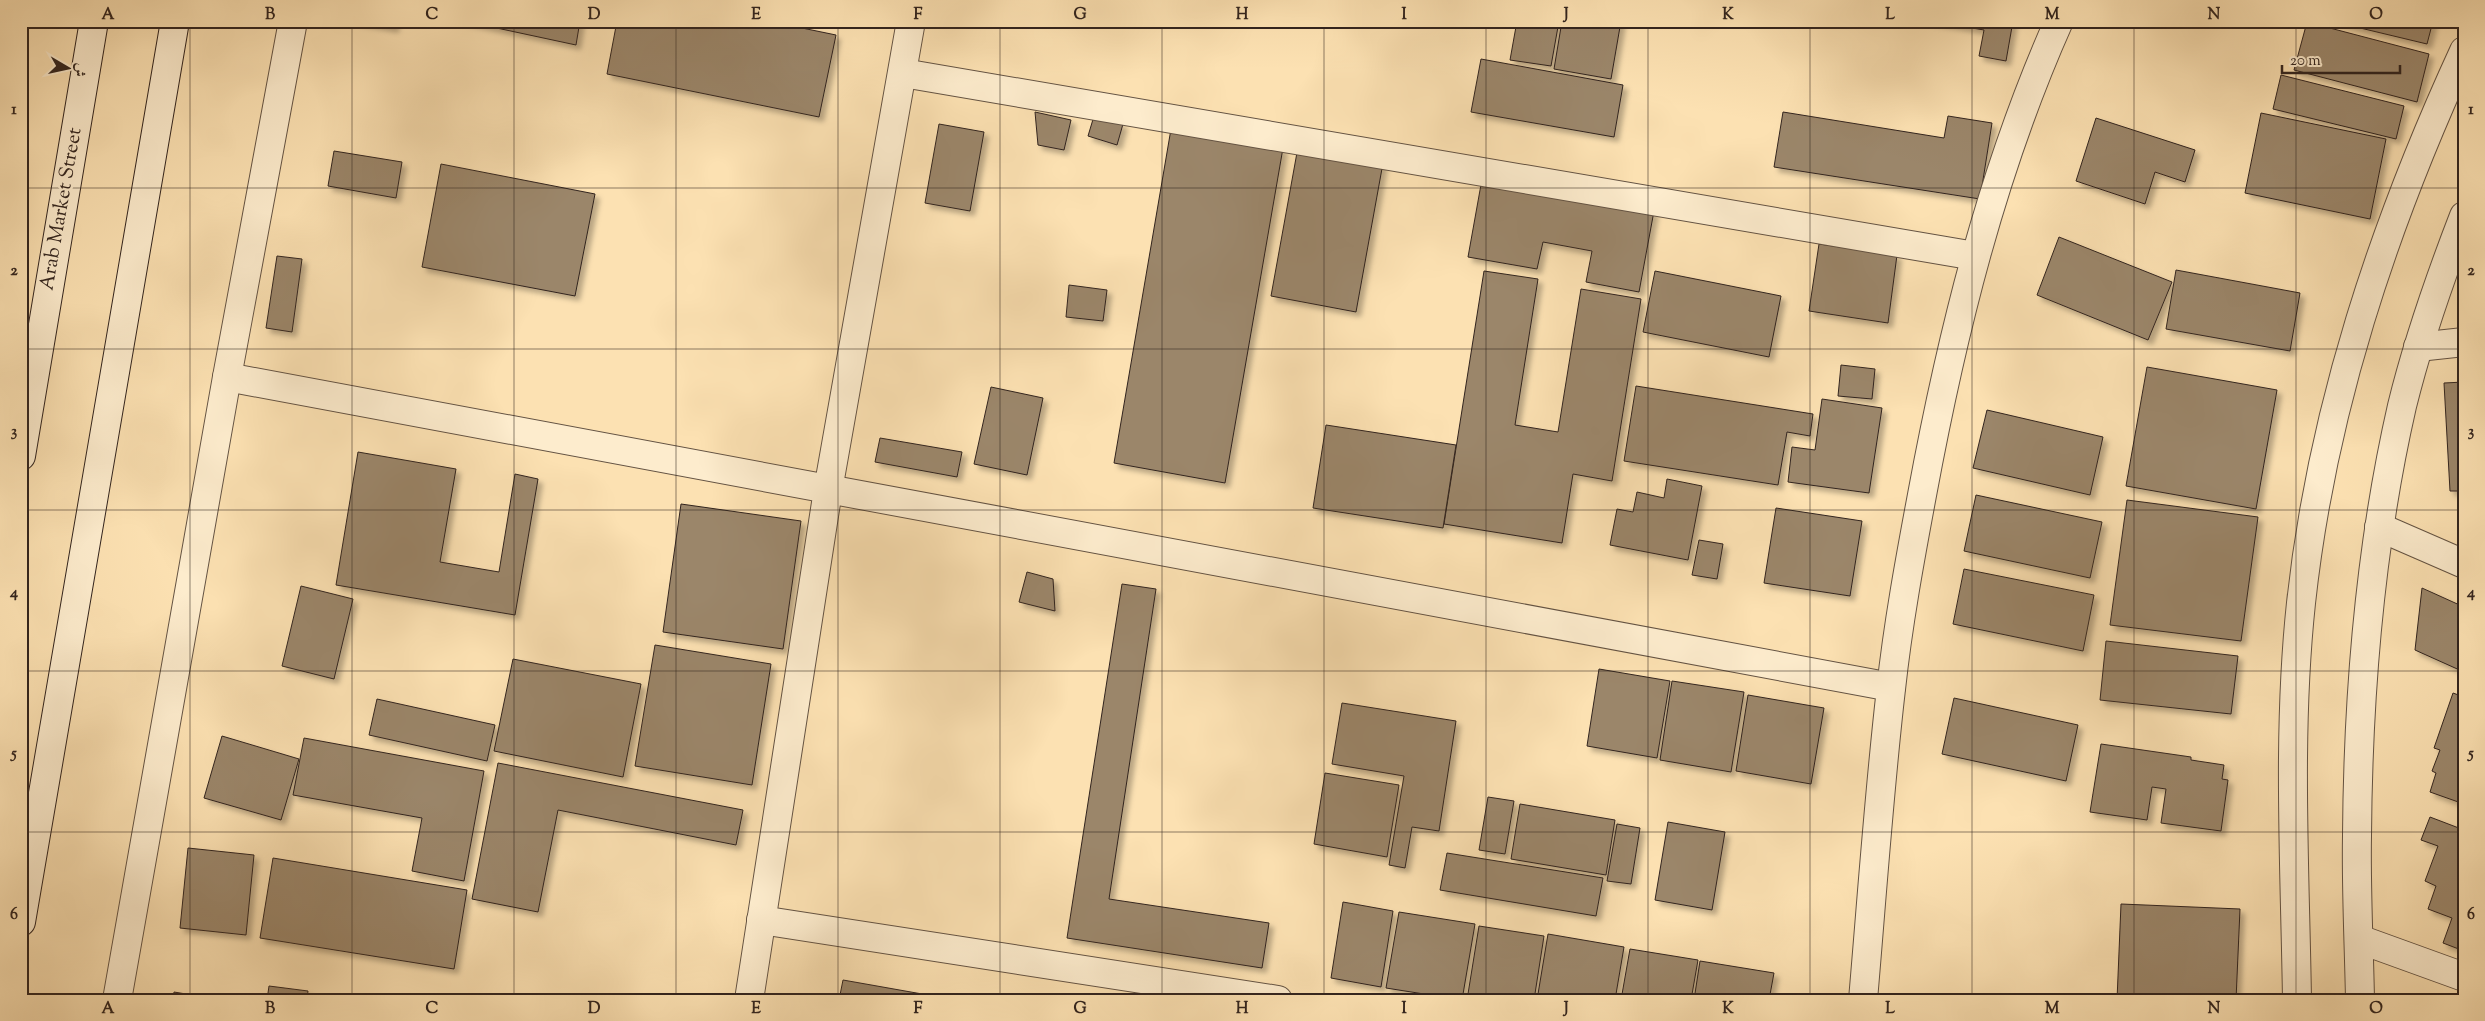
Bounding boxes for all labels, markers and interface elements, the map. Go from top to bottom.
text: A [102,4,115,27]
text: B [265,4,275,27]
text: C [426,4,439,27]
text: D [588,4,601,27]
text: E [751,4,761,27]
text: F [914,4,923,27]
text: G [1073,4,1087,27]
text: H [1236,4,1249,27]
text: I [1401,4,1407,27]
text: J [1562,4,1569,27]
text: K [1722,4,1734,27]
text: L [1885,4,1895,27]
text: M [2045,4,2060,27]
text: N [2208,4,2221,27]
text: O [2369,4,2383,27]
north arrow [42,42,92,92]
scale bar [2282,42,2400,74]
text: 20 m [2290,51,2321,72]
text: ش [68,61,90,78]
text: 1 [11,99,17,122]
text: 1 [2468,99,2474,122]
street label: Arab Market Street [33,125,91,293]
text: 2 [10,260,18,283]
text: 2 [2467,260,2475,283]
text: 3 [11,421,18,444]
text: 3 [2468,421,2475,444]
text: 4 [9,582,18,605]
text: 4 [2466,582,2475,605]
text: 5 [9,743,17,766]
text: 5 [2466,743,2474,766]
text: 6 [10,904,18,927]
text: 6 [2467,904,2475,927]
text: A [102,998,115,1021]
text: B [265,998,275,1021]
text: C [426,998,439,1021]
text: D [588,998,601,1021]
text: E [751,998,761,1021]
text: F [914,998,923,1021]
text: G [1073,998,1087,1021]
text: H [1236,998,1249,1021]
text: I [1401,998,1407,1021]
text: J [1562,998,1569,1021]
text: K [1722,998,1734,1021]
text: L [1885,998,1895,1021]
text: M [2045,998,2060,1021]
text: N [2208,998,2221,1021]
text: O [2369,998,2383,1021]

